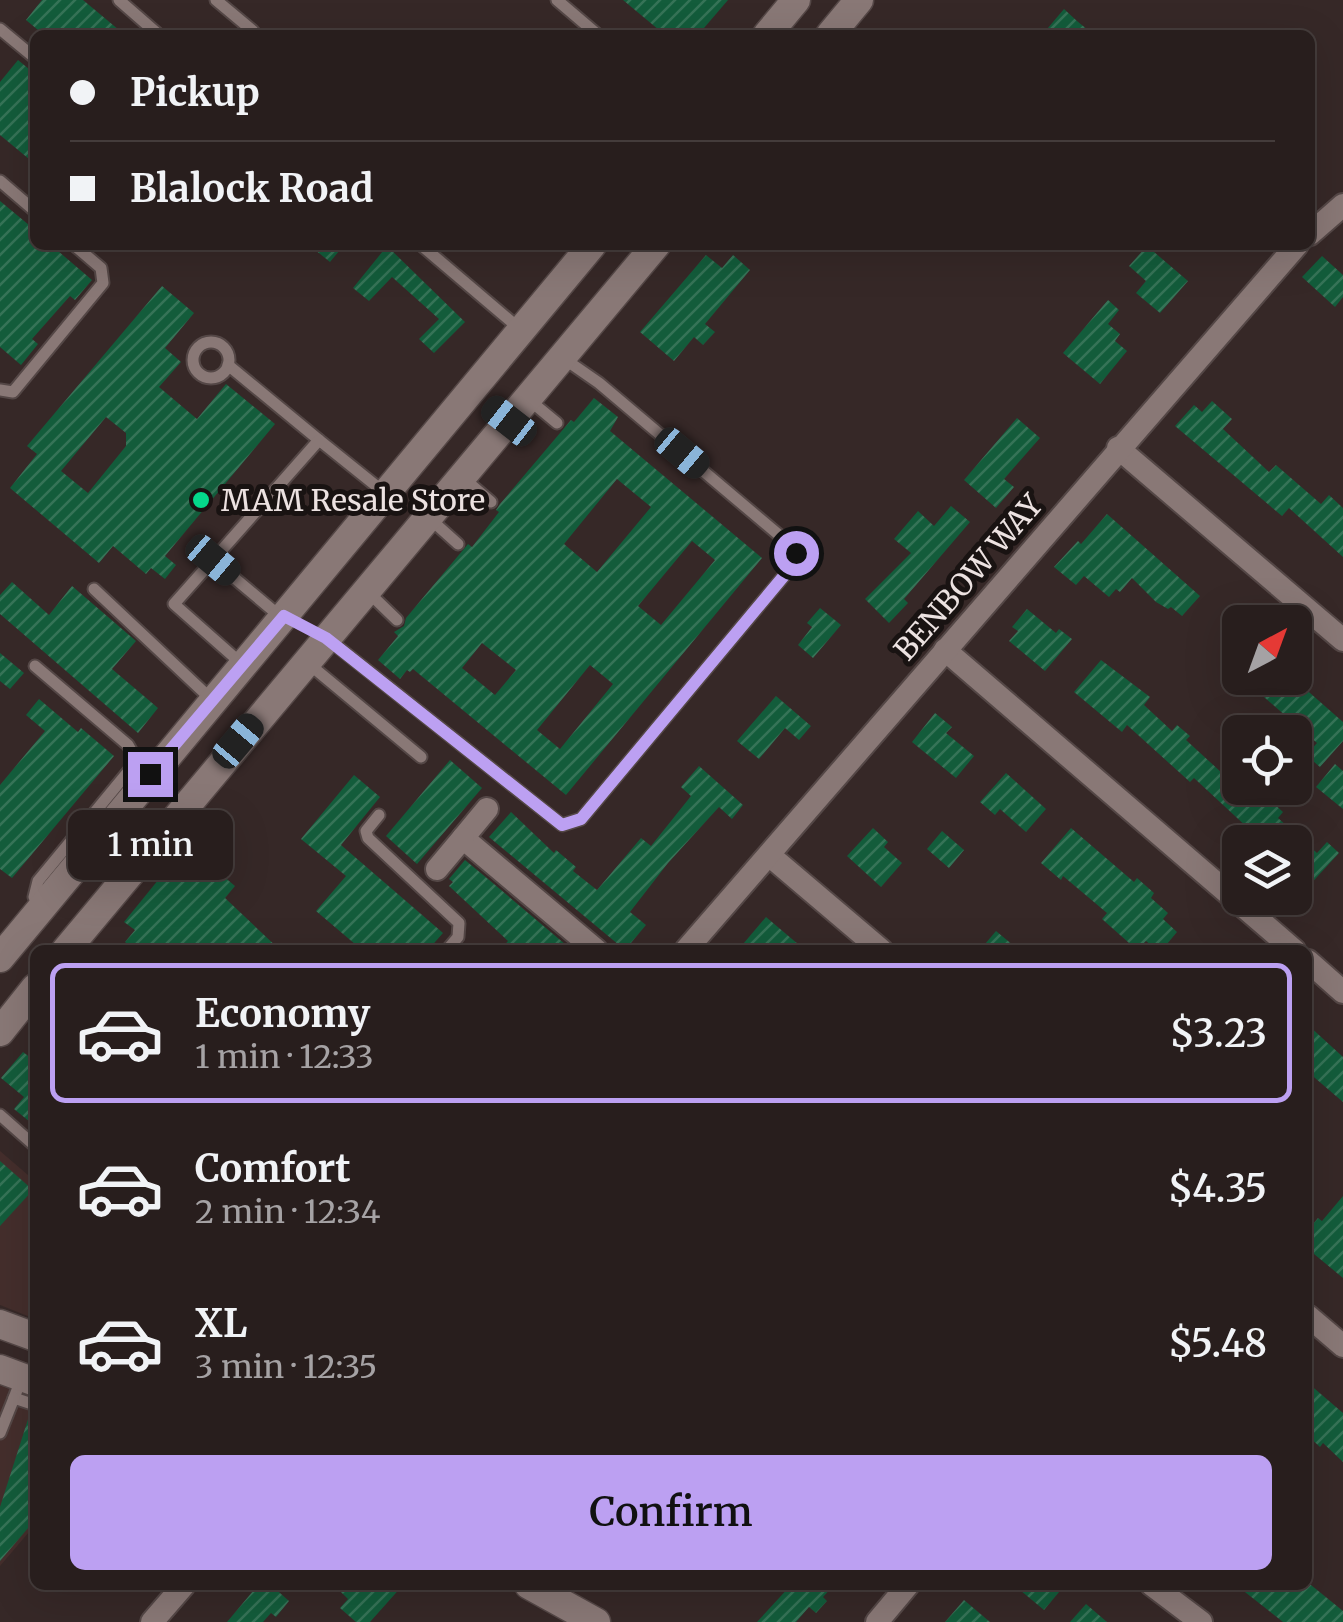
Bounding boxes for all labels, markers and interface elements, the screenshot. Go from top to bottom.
text: Pickup [130,69,260,116]
text: Blalock Road [130,165,374,212]
car [476,391,542,451]
car [649,422,715,484]
place label: MAM Resale Store [221,481,485,519]
street label: BENBOW WAY [886,486,1051,668]
marker: MAM Resale Store [190,489,212,511]
car [180,529,246,591]
route start [774,531,819,576]
north arrow [1222,605,1312,695]
map controls [1222,605,1312,915]
car [207,708,269,774]
button: locate [1222,715,1312,805]
route end [128,752,173,797]
callout: 1 min [68,809,232,879]
text: 1 min [107,825,194,865]
button: layers [1222,825,1312,915]
icon: car [75,988,165,1078]
text: Economy [195,990,370,1037]
text: $3.23 [1170,1010,1267,1057]
text: 1 min · 12:33 [195,1037,373,1077]
icon: car [75,1143,165,1233]
text: Comfort [195,1145,351,1192]
text: $4.35 [1168,1165,1267,1212]
text: 2 min · 12:34 [195,1192,380,1232]
icon: car [75,1298,165,1388]
text: XL [195,1300,247,1347]
text: $5.48 [1168,1320,1267,1367]
text: 3 min · 12:35 [195,1347,377,1387]
button: Confirm [70,1455,1272,1570]

